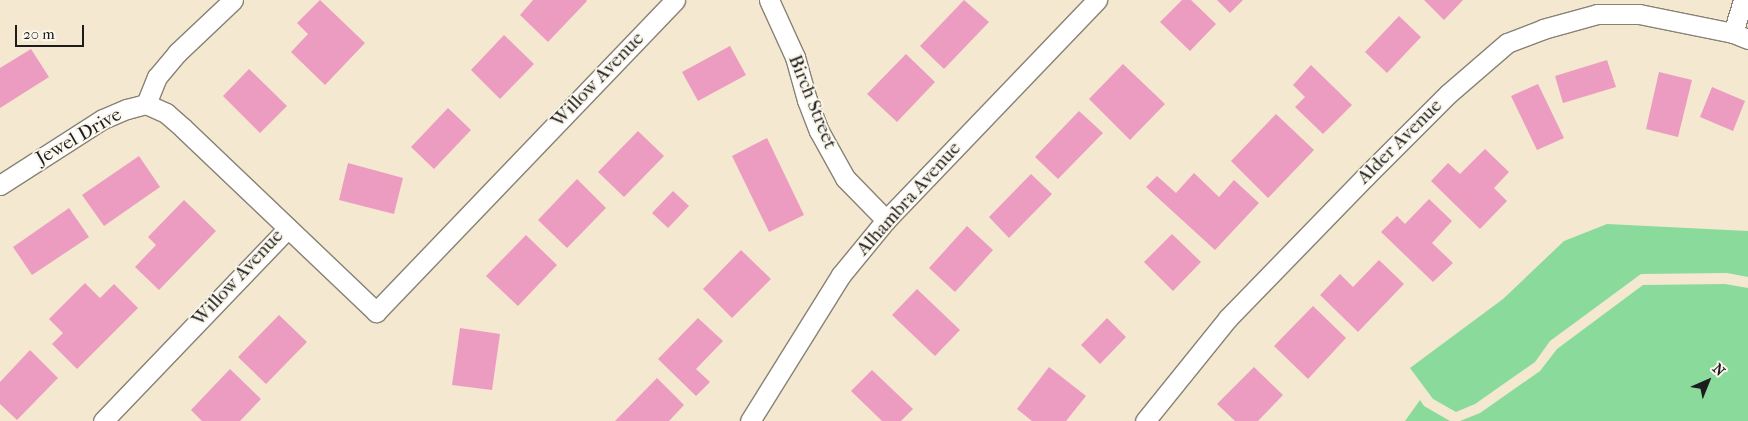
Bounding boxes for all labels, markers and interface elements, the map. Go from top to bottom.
scale bar [18,15,86,47]
text: 20 m [23,25,55,43]
street label: Willow Avenue [547,28,649,132]
street label: Birch Street [783,52,841,152]
street label: Alder Avenue [1353,95,1447,189]
street label: Jewel Drive [32,103,126,171]
street label: Alhambra Avenue [852,138,966,260]
street label: Willow Avenue [188,225,288,331]
north arrow [1683,356,1733,406]
text: N [1709,360,1728,380]

